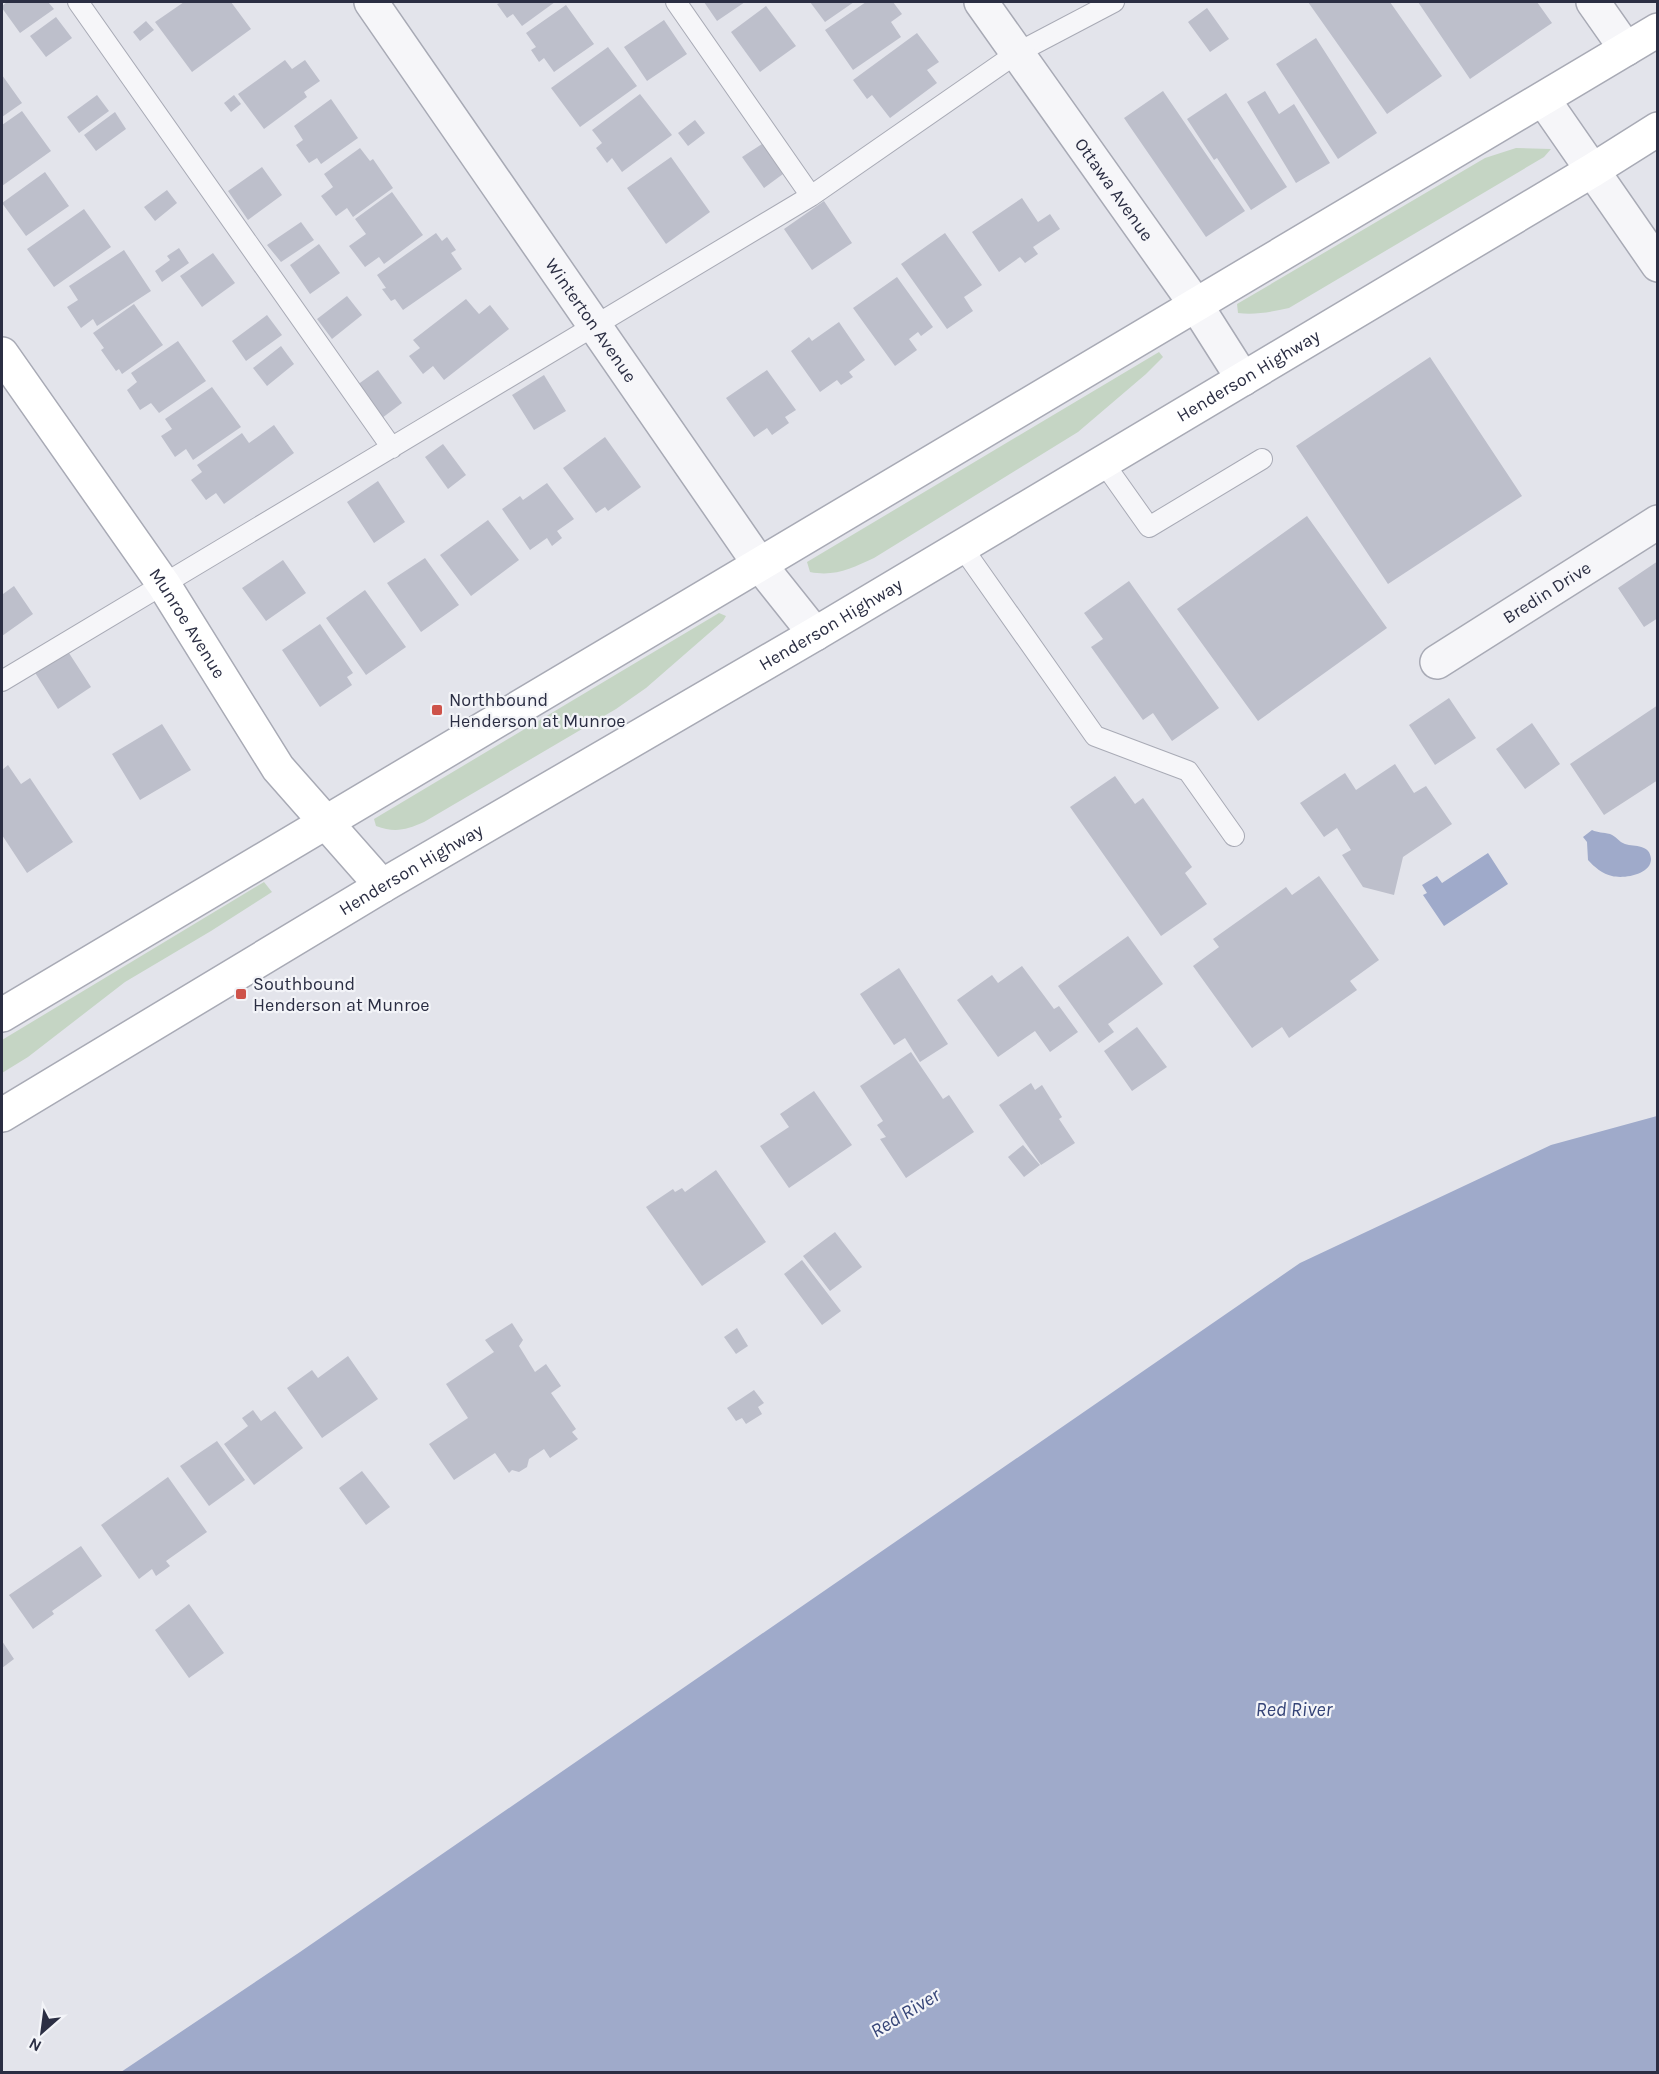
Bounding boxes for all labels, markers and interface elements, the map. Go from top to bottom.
street label: Ottawa Avenue [1070,134,1158,246]
street label: Winterton Avenue [540,254,642,387]
street label: Henderson Highway [1173,324,1324,427]
street label: Bredin Drive [1499,556,1595,629]
street label: Munroe Avenue [145,564,230,682]
street label: Henderson Highway [755,573,907,675]
place label: Northbound Henderson at Munroe [449,689,626,732]
marker: Northbound Henderson at Munroe [430,703,444,717]
street label: Henderson Highway [335,818,487,920]
place label: Southbound Henderson at Munroe [253,973,430,1016]
marker: Southbound Henderson at Munroe [234,987,248,1001]
water label: Red River [1256,1698,1334,1721]
water label: Red River [866,1983,945,2043]
north arrow [12,2002,72,2062]
text: N [26,2034,45,2056]

